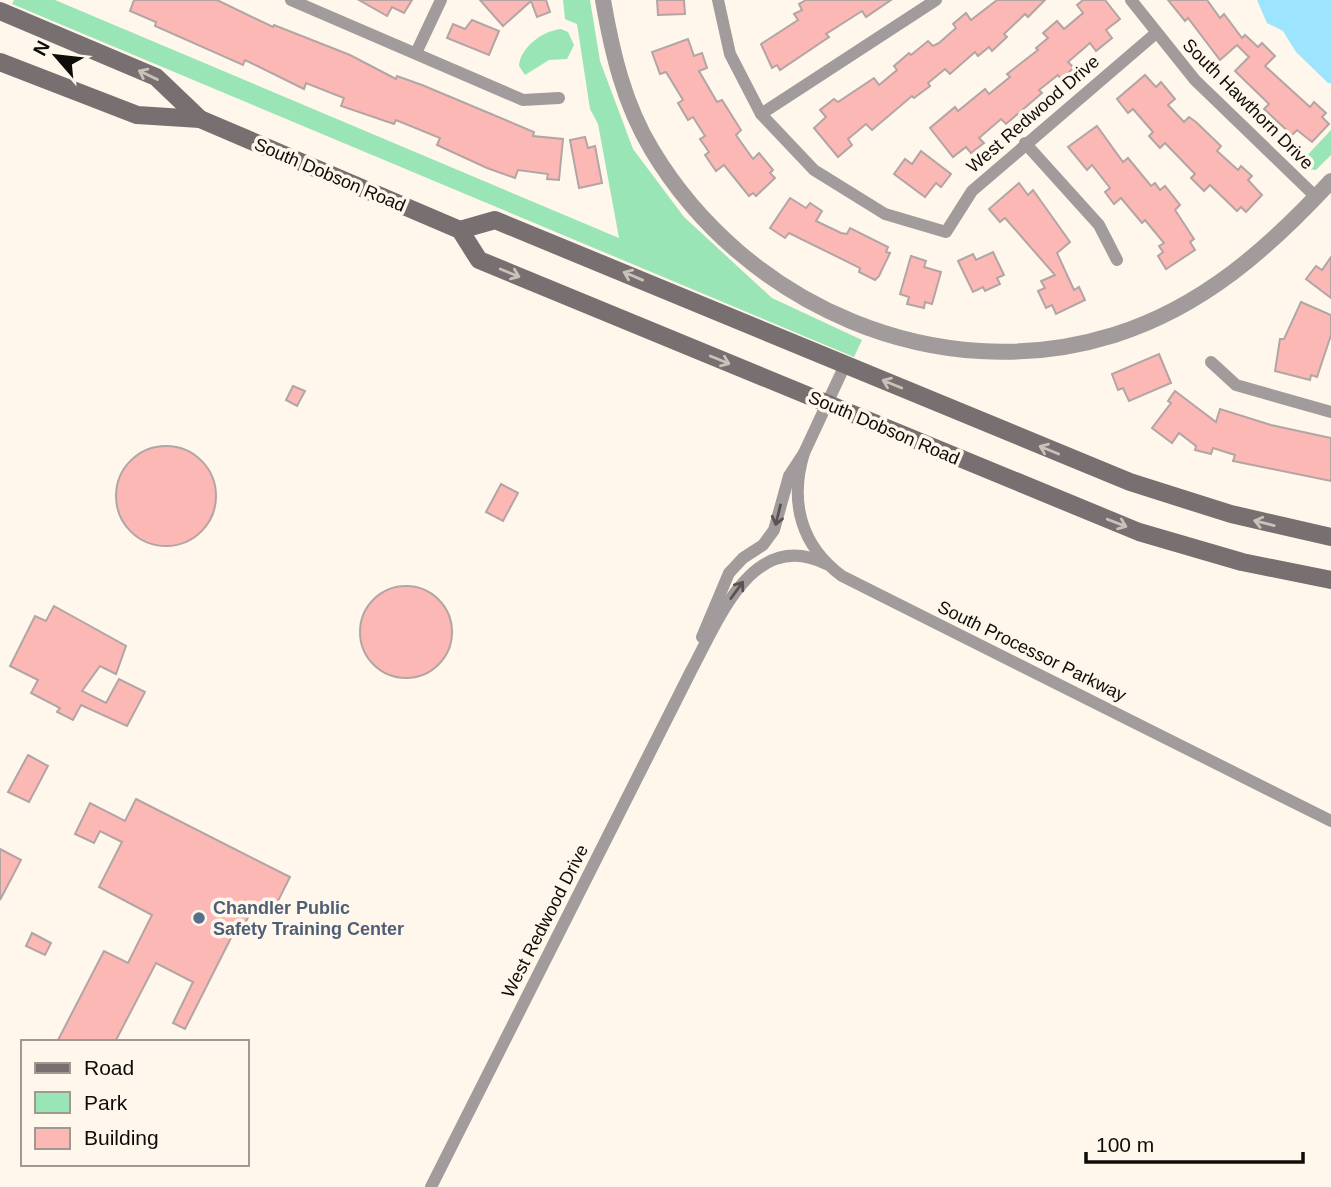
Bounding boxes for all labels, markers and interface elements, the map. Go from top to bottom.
north arrow [21,21,91,91]
street label: South Hawthorn Drive [1179,35,1317,173]
text: N [29,37,54,59]
street label: West Redwood Drive [963,51,1103,177]
one-way arrow [138,67,159,81]
street label: South Dobson Road [251,134,409,216]
one-way arrow [498,267,520,280]
one-way arrow [623,269,644,282]
one-way arrow [708,354,730,367]
one-way arrow [882,377,903,390]
street label: South Dobson Road [805,387,963,469]
one-way arrow [1039,443,1060,456]
one-way arrow [771,504,784,526]
one-way arrow [1253,516,1276,529]
one-way arrow [1105,518,1127,531]
one-way arrow [729,581,744,600]
street label: South Processor Parkway [935,597,1129,705]
street label: West Redwood Drive [498,841,592,1001]
place label: Chandler Public Safety Training Center [213,898,404,939]
marker: Chandler Public Safety Training Center [191,910,207,926]
legend [21,1040,248,1166]
text: Road [84,1056,134,1079]
text: Park [84,1091,128,1114]
scale bar [1086,1120,1303,1164]
text: Building [84,1126,159,1149]
text: 100 m [1096,1133,1154,1156]

